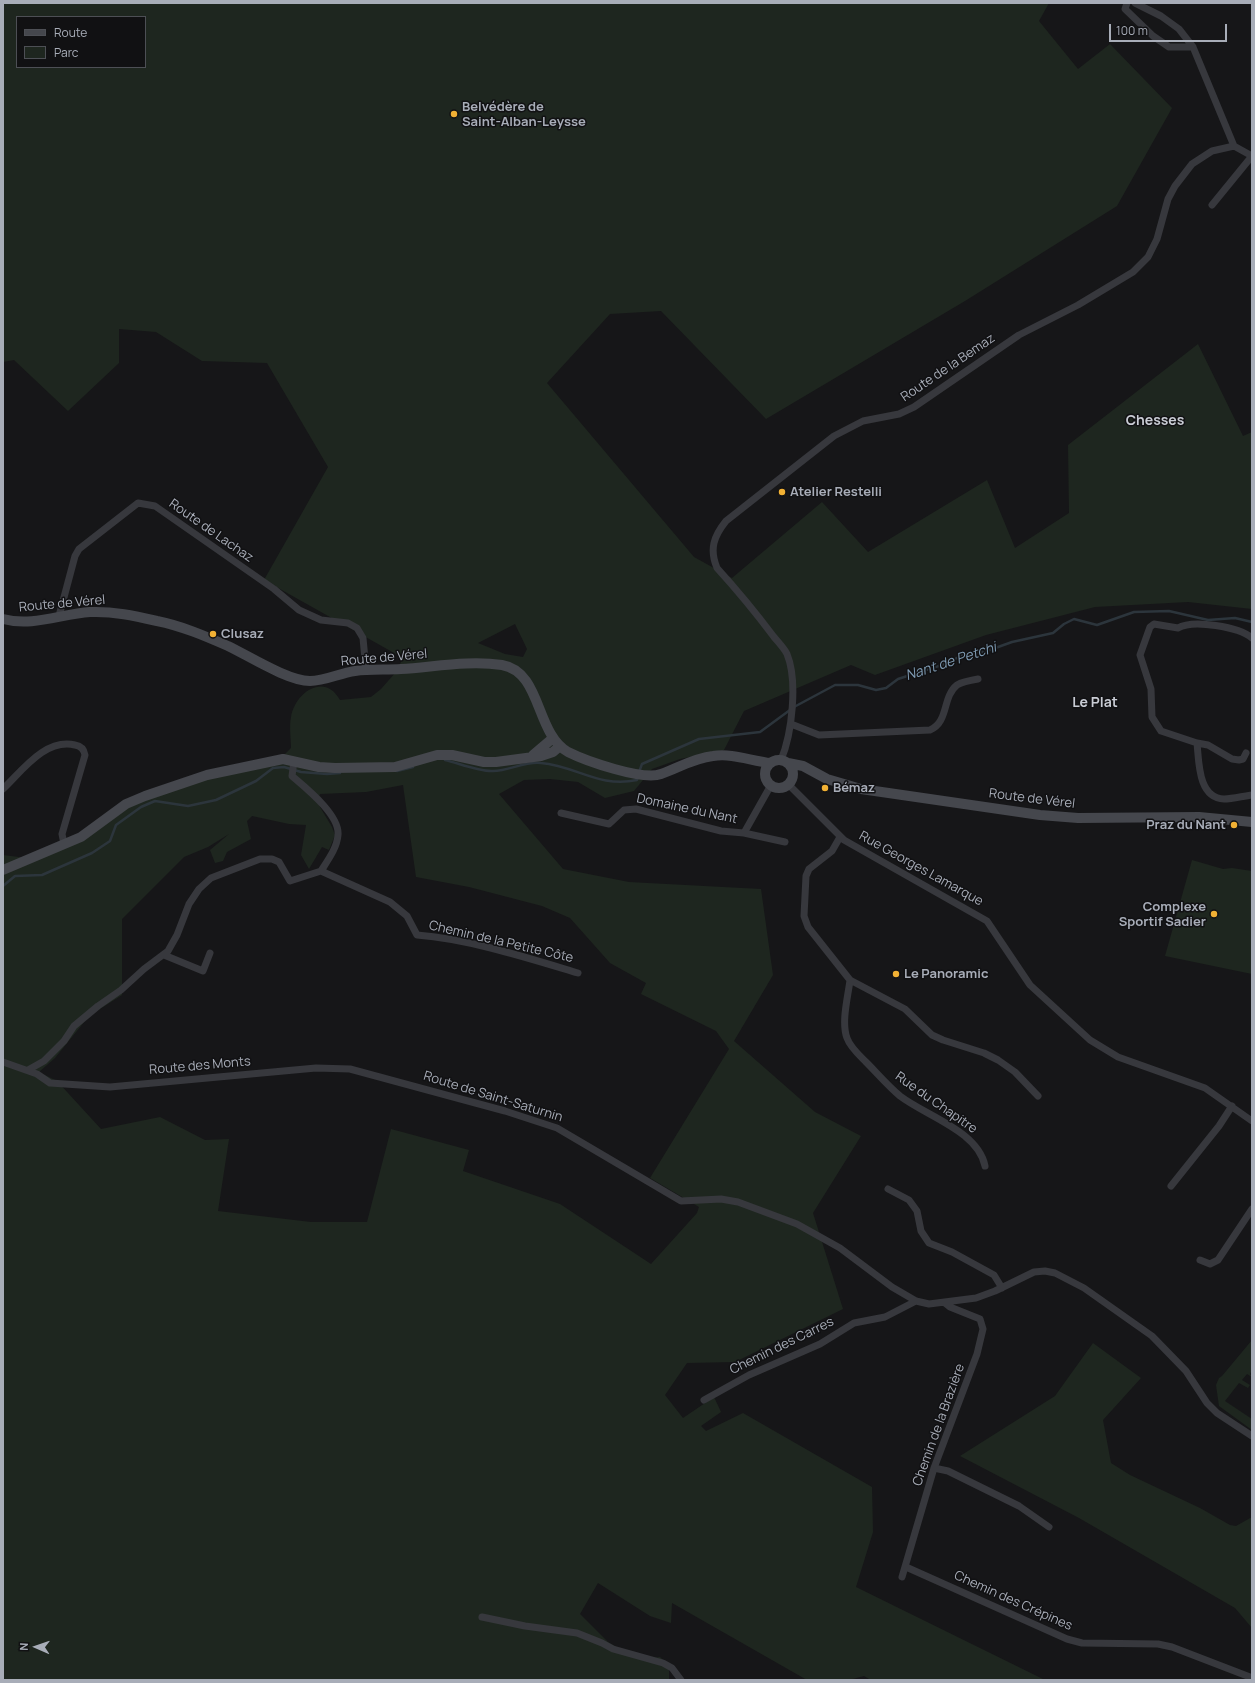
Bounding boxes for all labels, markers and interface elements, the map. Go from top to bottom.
legend [16,16,146,68]
scale bar [1111,16,1229,42]
text: 100 m [1116,22,1148,39]
text: Route [54,24,87,41]
text: Parc [54,44,78,61]
place label: Belvédère de Saint-Alban-Leysse [462,99,586,130]
marker: Belvédère de Saint-Alban-Leysse [449,109,459,119]
street label: Route de la Bemaz [898,331,998,405]
district label: Chesses [1126,413,1184,429]
place label: Atelier Restelli [790,484,882,500]
marker: Atelier Restelli [777,487,787,497]
street label: Route de Lachaz [166,496,256,566]
street label: Route de Vérel [18,592,106,616]
place label: Clusaz [221,626,264,642]
marker: Clusaz [208,629,218,639]
water label: Nant de Petchi [903,639,999,685]
street label: Route de Vérel [340,646,428,670]
district label: Le Plat [1072,695,1118,711]
place label: Bémaz [833,780,875,796]
marker: Bémaz [820,783,830,793]
street label: Route de Vérel [988,786,1076,812]
street label: Domaine du Nant [635,791,739,827]
place label: Praz du Nant [1146,817,1226,833]
marker: Praz du Nant [1229,820,1239,830]
street label: Rue Georges Lamarque [856,828,986,910]
place label: Complexe Sportif Sadier [1119,899,1206,930]
marker: Complexe Sportif Sadier [1209,909,1219,919]
street label: Chemin de la Petite Côte [427,918,575,966]
place label: Le Panoramic [904,966,988,982]
marker: Le Panoramic [891,969,901,979]
street label: Route des Monts [149,1054,251,1078]
street label: Route de Saint-Saturnin [422,1068,564,1126]
street label: Rue du Chapitre [892,1069,980,1137]
street label: Chemin des Carres [727,1314,837,1378]
street label: Chemin de la Brazière [910,1362,968,1488]
street label: Chemin des Crépines [951,1568,1075,1634]
north arrow [16,1627,56,1667]
text: N [16,1642,31,1651]

